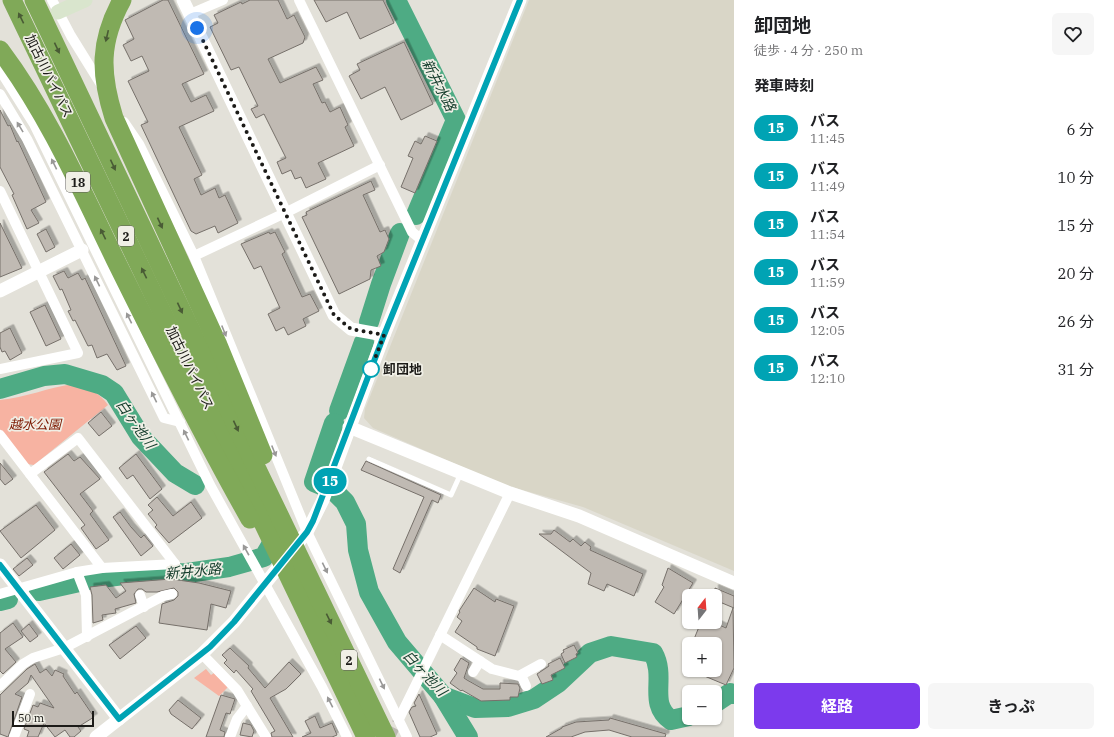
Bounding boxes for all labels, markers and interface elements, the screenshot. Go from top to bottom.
one-way arrow [18,12,24,23]
text: 卸団地 [754,13,811,37]
button: heart [1052,13,1094,55]
your location [187,18,207,38]
one-way arrow [103,30,109,42]
street label: 加古川バイパス [21,31,77,121]
one-way arrow [54,42,60,54]
text: 徒歩 · 4 分 · 250 m [754,42,863,59]
water label: 新井水路 [418,56,460,115]
text: 発車時刻 [754,76,814,95]
text: バス [810,111,840,130]
text: 15 [768,119,784,137]
text: 6 分 [1067,120,1094,139]
one-way arrow [17,121,24,133]
text: 11:45 [810,130,845,147]
one-way arrow [50,158,57,169]
text: バス [810,159,840,178]
one-way arrow [110,160,116,171]
text: 15 [768,167,784,185]
text: 10 分 [1058,168,1094,187]
road number: 18 [66,172,90,192]
text: 11:49 [810,178,845,195]
text: バス [810,207,840,226]
text: 15 [768,215,784,233]
text: 15 分 [1058,216,1094,235]
one-way arrow [157,217,163,228]
road number: 2 [118,226,134,246]
text: 11:54 [810,226,845,243]
one-way arrow [100,229,106,240]
text: バス [810,255,840,274]
text: 15 [768,263,784,281]
text: 20 分 [1058,264,1094,283]
one-way arrow [141,268,147,279]
text: 11:59 [810,274,845,291]
one-way arrow [94,275,100,286]
one-way arrow [177,302,183,314]
text: バス [810,303,840,322]
text: 15 [768,311,784,329]
text: 26 分 [1058,312,1094,331]
one-way arrow [126,313,132,324]
text: 12:05 [810,322,845,339]
street label: 加古川バイパス [162,323,218,413]
one-way arrow [222,326,228,338]
text: バス [810,351,840,370]
text: 15 [768,359,784,377]
marker: 卸団地 [362,360,380,378]
text: 31 分 [1058,360,1094,379]
place label: 卸団地 [383,361,422,378]
text: 12:10 [810,370,845,387]
one-way arrow [151,392,157,403]
water label: 白ヶ池川 [113,396,161,454]
park label: 越水公園 [9,416,63,433]
one-way arrow [233,420,239,431]
one-way arrow [183,429,189,441]
one-way arrow [271,446,277,457]
line badge: 15 [312,468,348,494]
text: 15 [322,472,338,490]
one-way arrow [243,544,250,556]
water label: 新井水路 [164,560,223,582]
one-way arrow [321,562,328,573]
north arrow [682,589,722,629]
map controls [682,589,722,725]
one-way arrow [326,613,332,625]
button: + [682,637,722,677]
water label: 白ヶ池川 [399,646,452,701]
road number: 2 [341,650,357,670]
one-way arrow [378,679,385,690]
button: 経路 [754,683,920,729]
button: きっぷ [928,683,1094,729]
button: − [682,685,722,725]
one-way arrow [327,697,333,708]
scale bar [12,709,94,728]
text: 50 m [18,711,44,725]

